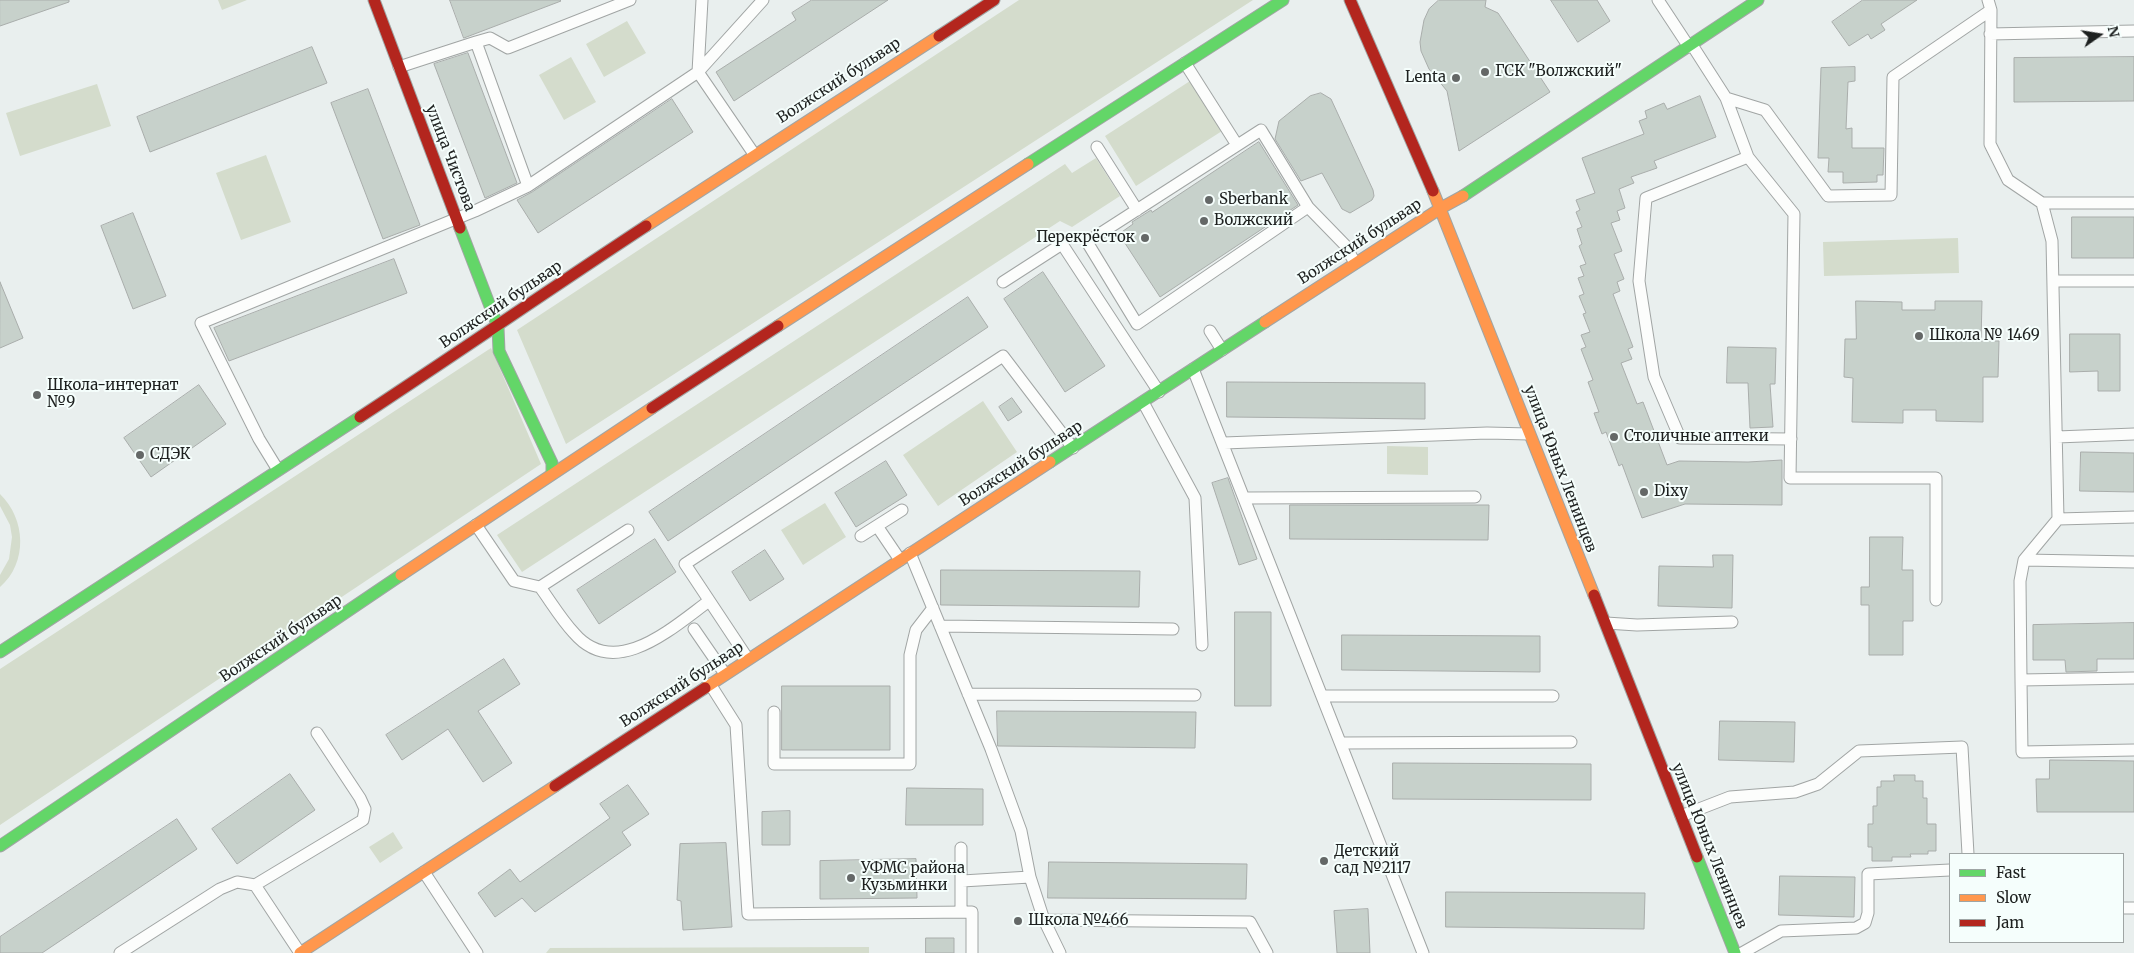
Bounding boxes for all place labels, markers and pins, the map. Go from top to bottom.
place label: ГСК "Волжский" [1495,63,1622,81]
marker: ГСК "Волжский" [1479,66,1491,78]
place label: Lenta [1405,69,1446,87]
marker: Lenta [1450,72,1462,84]
place label: Sberbank [1219,191,1288,209]
marker: Sberbank [1203,194,1215,206]
place label: Волжский [1214,212,1293,230]
marker: Волжский [1198,215,1210,227]
place label: Перекрёсток [1036,229,1135,247]
marker: Перекрёсток [1139,232,1151,244]
place label: Школа № 1469 [1929,327,2040,345]
marker: Школа № 1469 [1913,330,1925,342]
place label: Школа-интернат №9 [47,377,179,412]
marker: Школа-интернат №9 [31,389,43,401]
place label: Столичные аптеки [1624,428,1769,446]
marker: Столичные аптеки [1608,431,1620,443]
place label: СДЭК [150,446,190,464]
marker: СДЭК [134,449,146,461]
place label: Dixy [1654,483,1688,501]
marker: Dixy [1638,486,1650,498]
place label: Детский сад №2117 [1334,843,1411,878]
marker: Детский сад №2117 [1318,855,1330,867]
place label: УФМС района Кузьминки [861,860,965,895]
marker: УФМС района Кузьминки [845,872,857,884]
place label: Школа №466 [1028,912,1128,930]
marker: Школа №466 [1012,915,1024,927]

